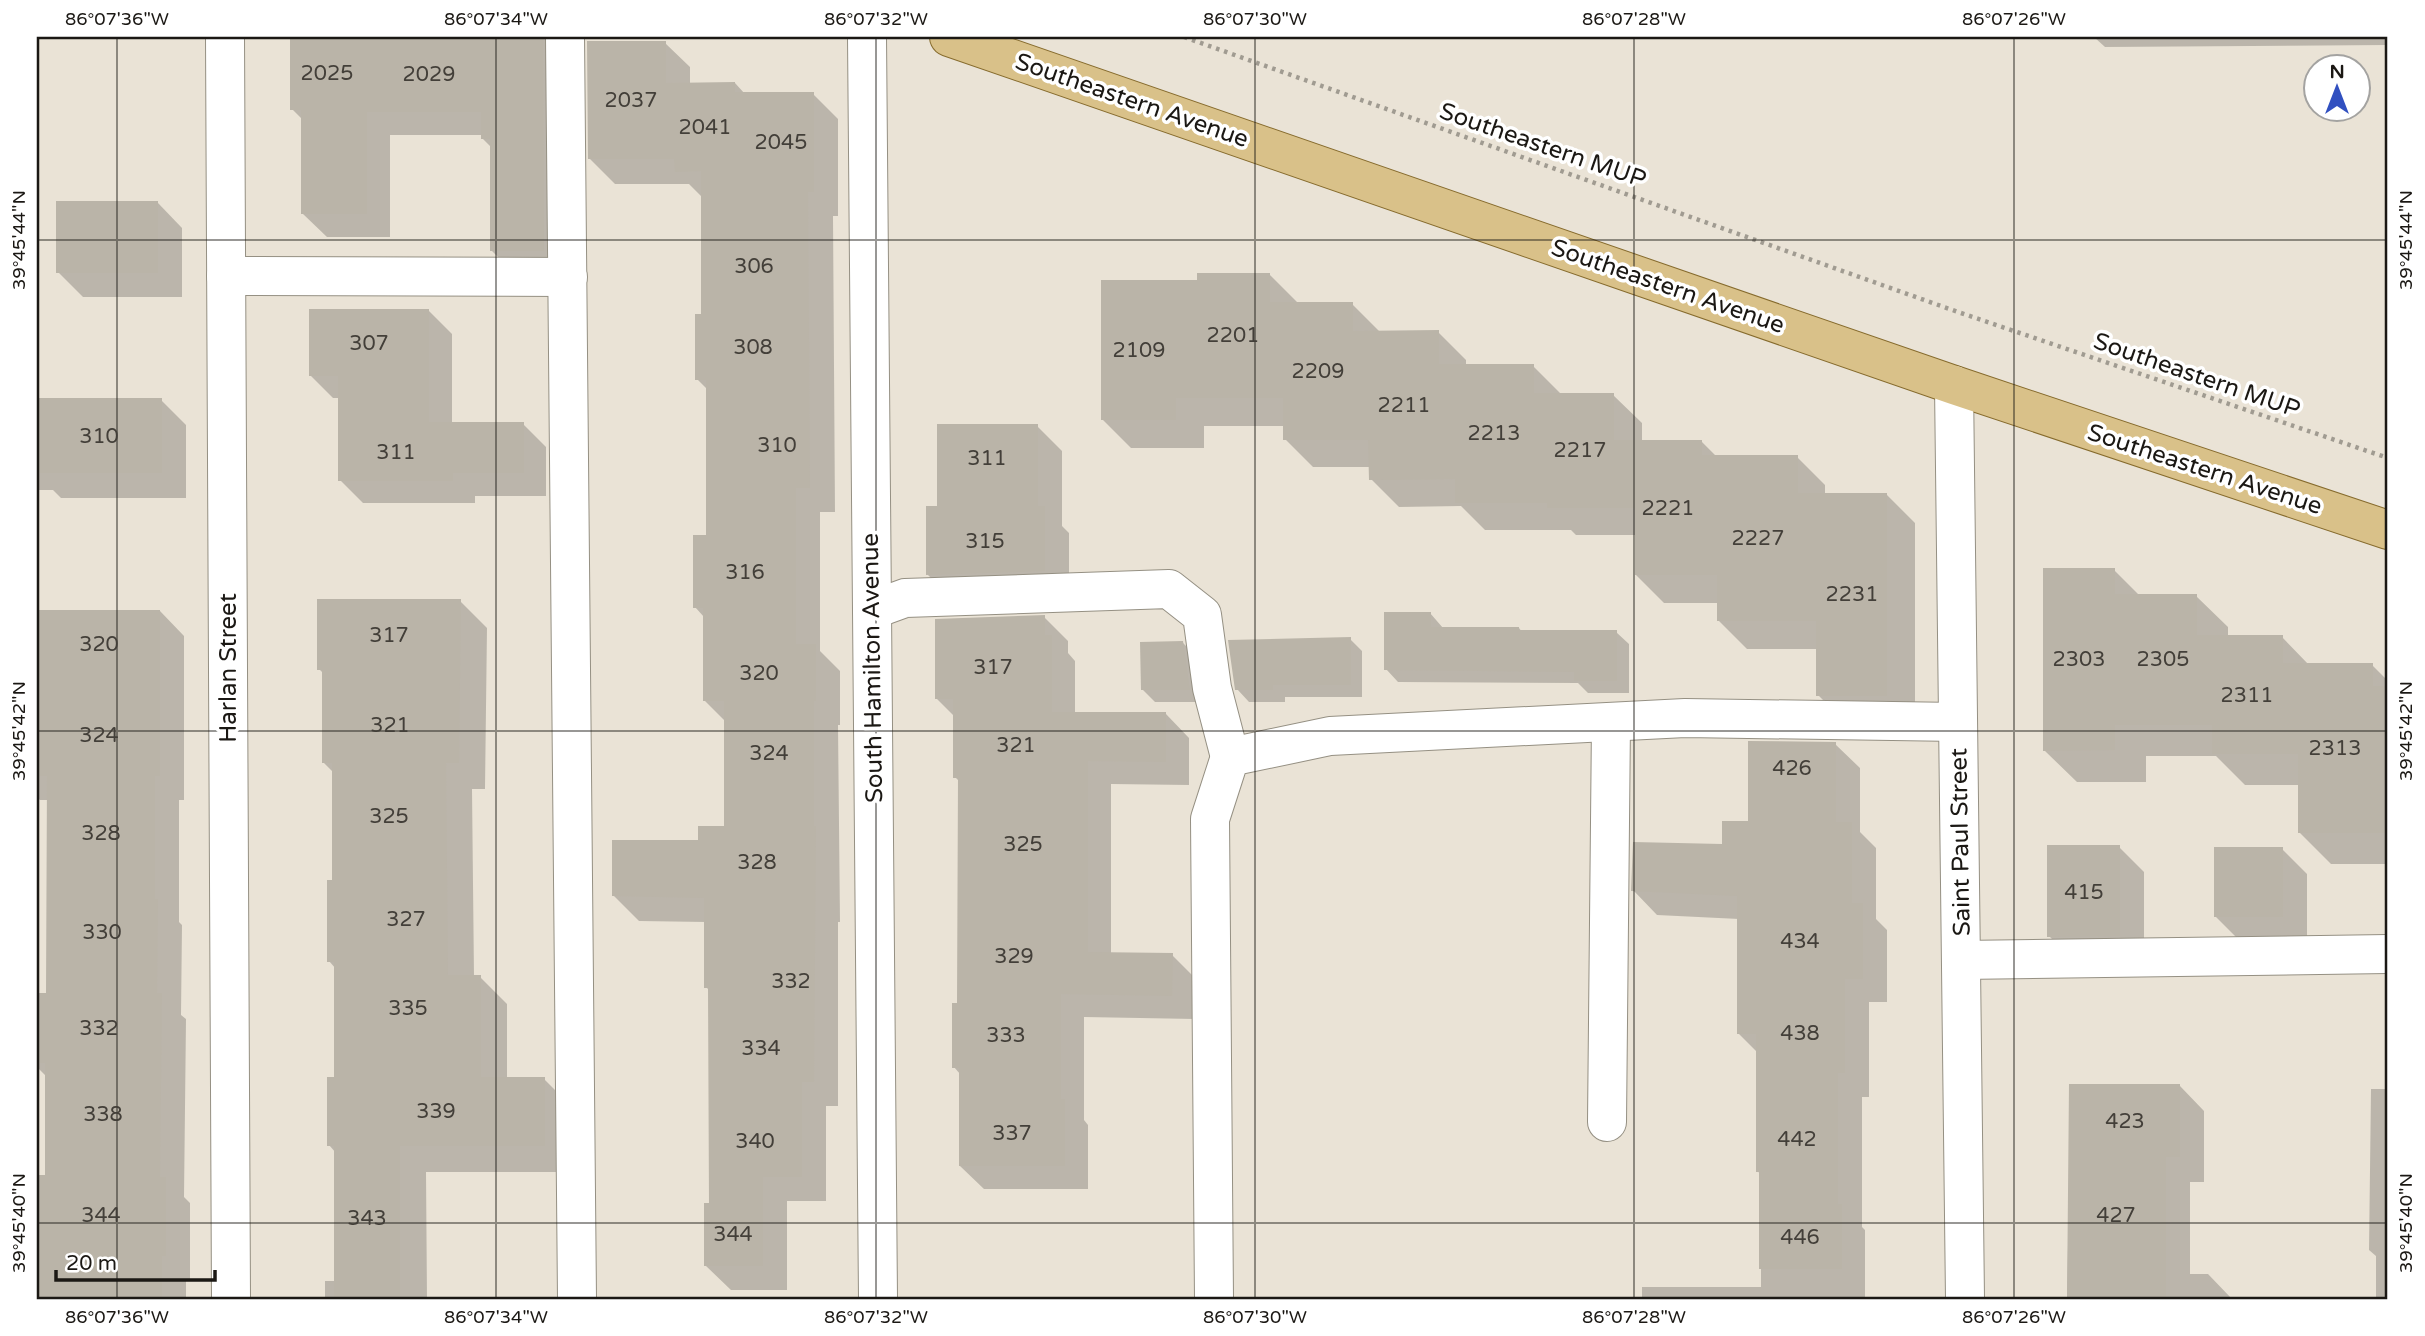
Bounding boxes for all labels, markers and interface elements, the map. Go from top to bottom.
text: 86°07'36"W [65,8,169,30]
text: 86°07'34"W [444,8,548,30]
text: 86°07'32"W [824,8,928,30]
text: 86°07'30"W [1203,8,1307,30]
text: 86°07'28"W [1582,8,1686,30]
text: 86°07'26"W [1962,8,2066,30]
street label: Southeastern Avenue [1011,47,1252,154]
north arrow [2302,52,2372,122]
house number: 2025 [301,61,353,86]
text: N [2329,61,2345,83]
house number: 2029 [403,62,455,87]
house number: 2037 [605,88,657,113]
street label: Southeastern MUP [1436,97,1650,194]
house number: 2041 [679,115,731,140]
house number: 2045 [755,130,807,155]
text: 39°45'44"N [8,190,30,290]
text: 39°45'44"N [2395,190,2417,290]
street label: Southeastern Avenue [1547,233,1788,340]
house number: 306 [734,254,774,279]
house number: 2201 [1207,323,1259,348]
street label: Southeastern MUP [2090,327,2304,424]
house number: 307 [349,331,389,356]
house number: 308 [733,335,773,360]
house number: 2109 [1113,338,1165,363]
house number: 2209 [1292,359,1344,384]
house number: 2211 [1378,393,1430,418]
street label: Southeastern Avenue [2084,418,2326,521]
house number: 2213 [1468,421,1520,446]
house number: 310 [79,424,119,449]
house number: 310 [757,433,797,458]
house number: 2217 [1554,438,1606,463]
house number: 311 [376,440,416,465]
house number: 311 [967,446,1007,471]
house number: 2221 [1642,496,1694,521]
house number: 2227 [1732,526,1784,551]
house number: 315 [965,529,1005,554]
street label: South Hamilton Avenue [856,533,889,803]
house number: 316 [725,560,765,585]
house number: 2231 [1826,582,1878,607]
street label: Harlan Street [214,593,243,743]
house number: 317 [369,623,409,648]
house number: 320 [79,632,119,657]
house number: 2303 [2053,647,2105,672]
house number: 2305 [2137,647,2189,672]
house number: 317 [973,655,1013,680]
house number: 320 [739,661,779,686]
text: 39°45'42"N [8,681,30,781]
text: 39°45'42"N [2395,681,2417,781]
house number: 2311 [2221,683,2273,708]
house number: 321 [370,713,410,738]
house number: 324 [79,723,119,748]
house number: 321 [996,733,1036,758]
house number: 2313 [2309,736,2361,761]
house number: 324 [749,741,789,766]
street label: Saint Paul Street [1944,748,1977,936]
house number: 426 [1772,756,1812,781]
house number: 325 [369,804,409,829]
house number: 328 [81,821,121,846]
house number: 325 [1003,832,1043,857]
house number: 328 [737,850,777,875]
house number: 415 [2064,880,2104,905]
house number: 327 [386,907,426,932]
house number: 330 [82,920,122,945]
house number: 434 [1780,929,1820,954]
house number: 329 [994,944,1034,969]
house number: 332 [771,969,811,994]
house number: 335 [388,996,428,1021]
house number: 332 [79,1016,119,1041]
house number: 438 [1780,1021,1820,1046]
house number: 333 [986,1023,1026,1048]
house number: 334 [741,1036,781,1061]
house number: 339 [416,1099,456,1124]
house number: 338 [83,1102,123,1127]
house number: 423 [2105,1109,2145,1134]
house number: 337 [992,1121,1032,1146]
house number: 442 [1777,1127,1817,1152]
house number: 340 [735,1129,775,1154]
text: 39°45'40"N [8,1173,30,1273]
text: 39°45'40"N [2395,1173,2417,1273]
house number: 344 [81,1203,121,1228]
house number: 427 [2096,1203,2136,1228]
house number: 343 [347,1206,387,1231]
house number: 344 [713,1222,753,1247]
house number: 446 [1780,1225,1820,1250]
scale bar [56,1238,215,1282]
text: 20 m [66,1251,117,1276]
text: 86°07'36"W [65,1306,169,1328]
text: 86°07'34"W [444,1306,548,1328]
text: 86°07'32"W [824,1306,928,1328]
text: 86°07'30"W [1203,1306,1307,1328]
text: 86°07'28"W [1582,1306,1686,1328]
text: 86°07'26"W [1962,1306,2066,1328]

